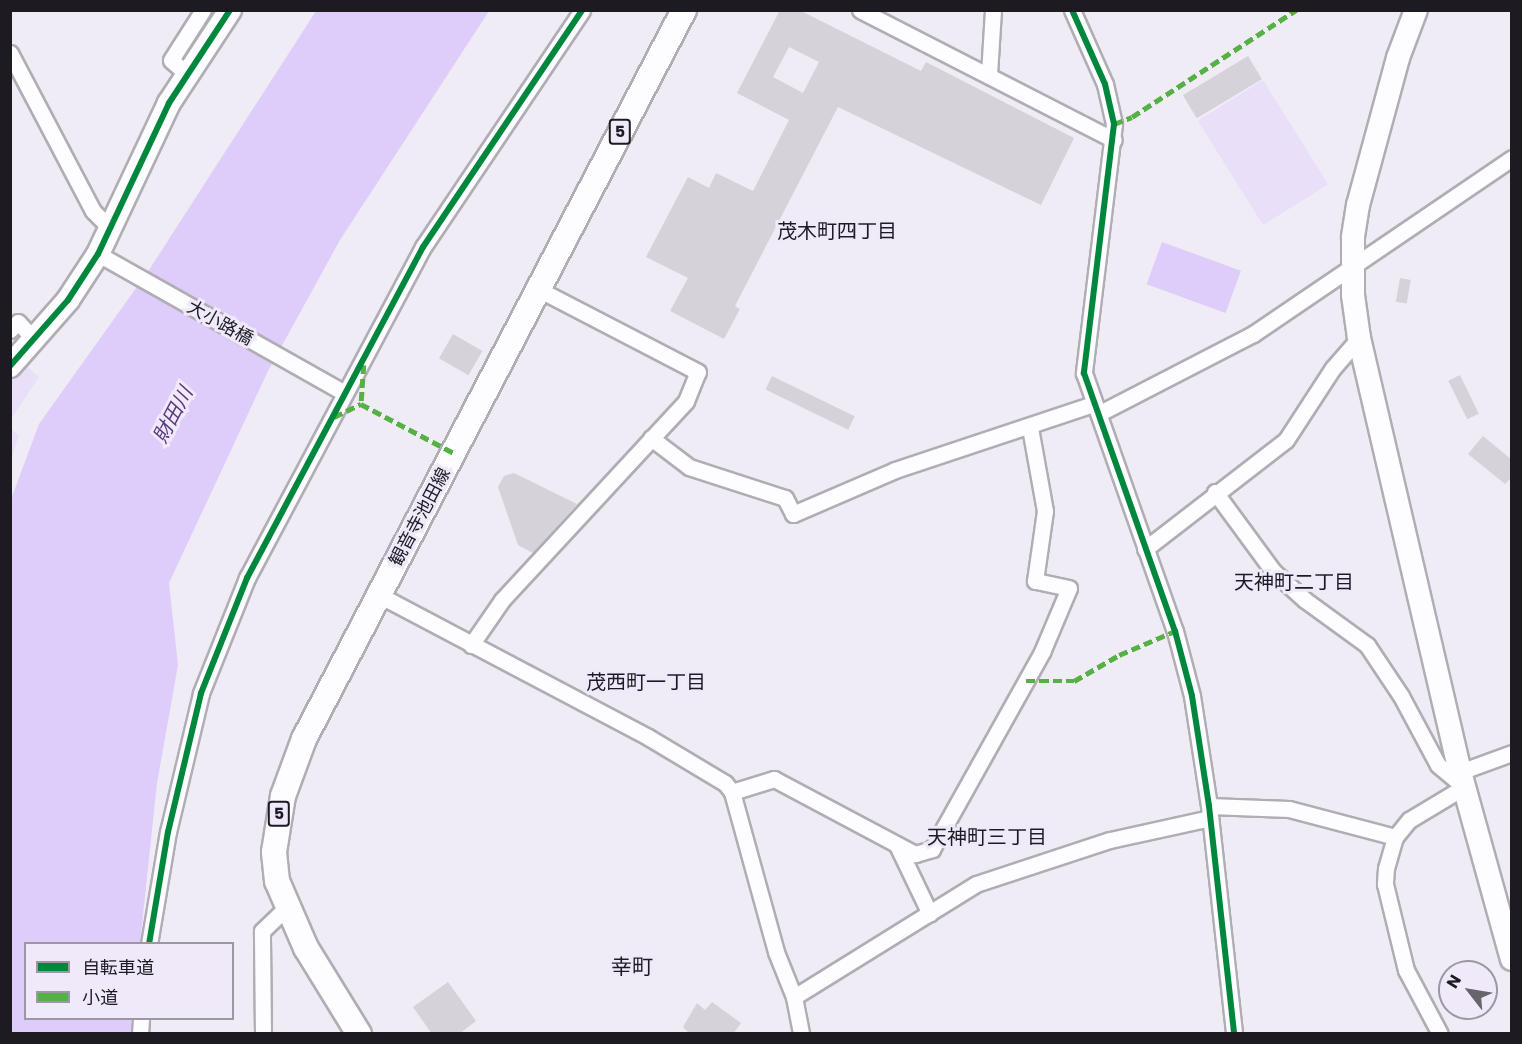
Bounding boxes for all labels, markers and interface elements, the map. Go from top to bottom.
road number: 5 [608,119,632,145]
district label: 茂木町四丁目 [777,219,897,243]
street label: 大小路橋 [183,296,257,350]
water label: 財田川 [148,383,198,447]
street label: 観音寺池田線 [385,464,455,570]
district label: 天神町二丁目 [1234,570,1354,594]
district label: 茂西町一丁目 [586,670,706,694]
road number: 5 [267,801,291,827]
district label: 天神町三丁目 [927,825,1047,849]
legend [24,942,234,1020]
district label: 幸町 [611,954,653,980]
text: 自転車道 [82,955,154,980]
north arrow [1438,960,1498,1020]
text: N [1441,970,1467,993]
text: 小道 [82,985,118,1010]

